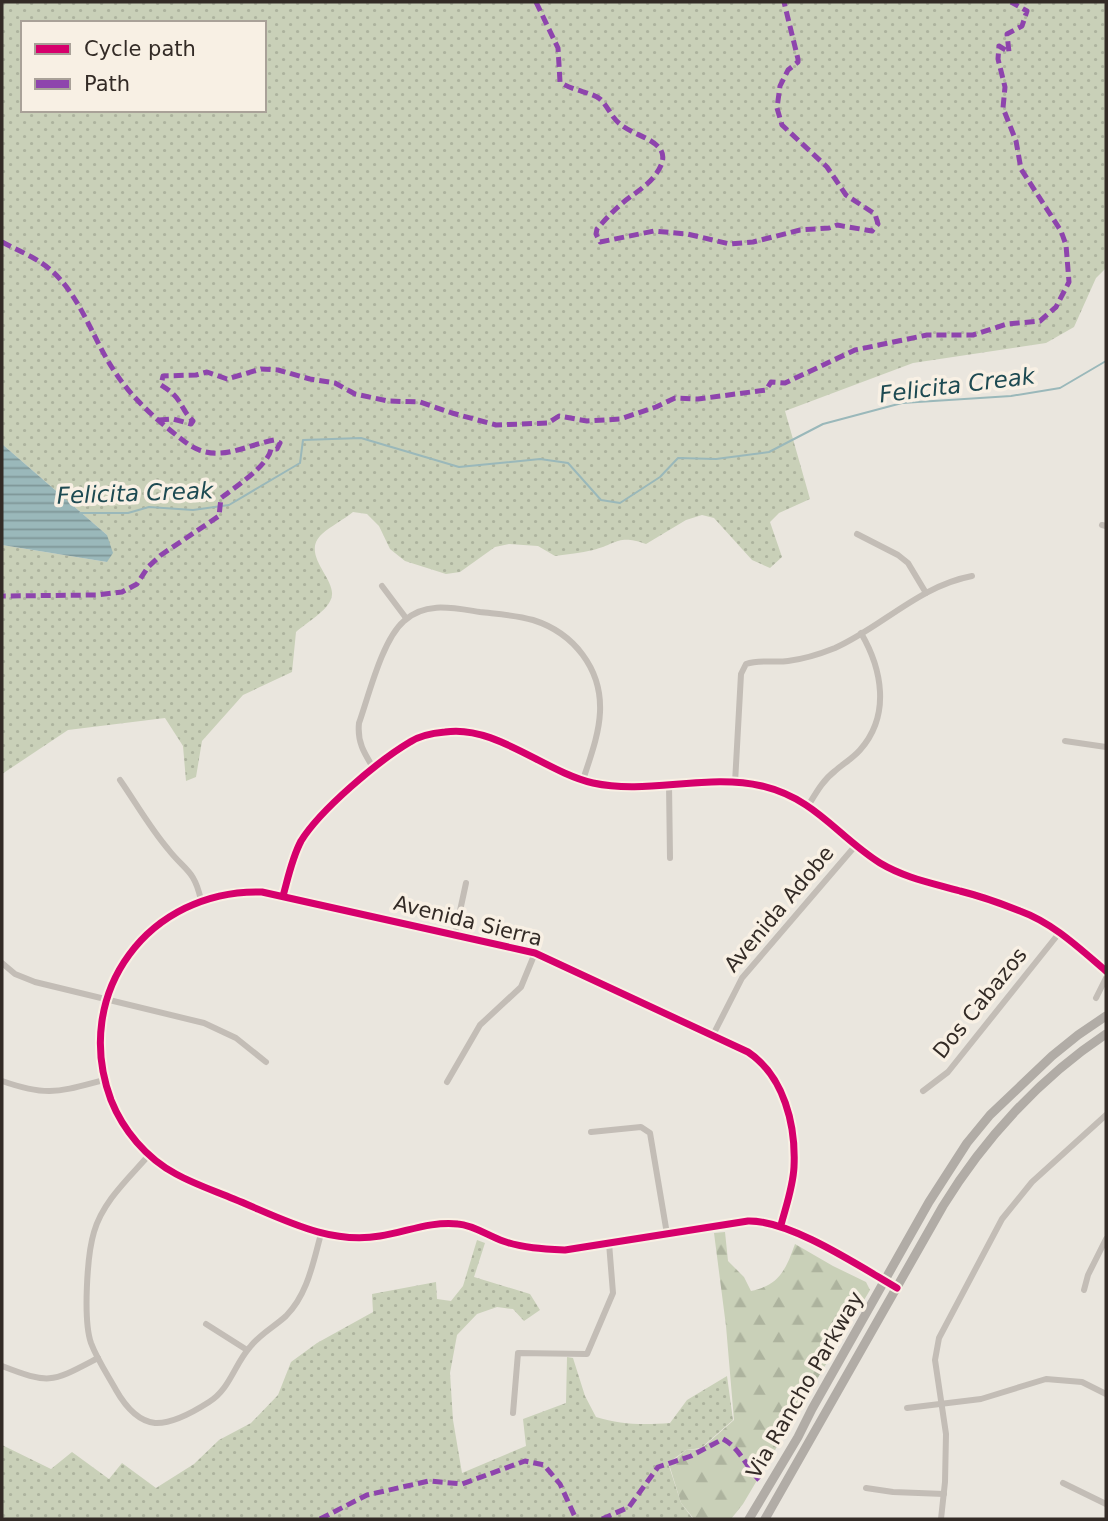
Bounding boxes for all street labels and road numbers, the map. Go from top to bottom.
street label: Avenida Adobe [719,841,839,977]
street label: Avenida Sierra [391,891,545,951]
street label: Dos Cabazos [928,943,1032,1063]
street label: Via Rancho Parkway [742,1287,868,1483]

